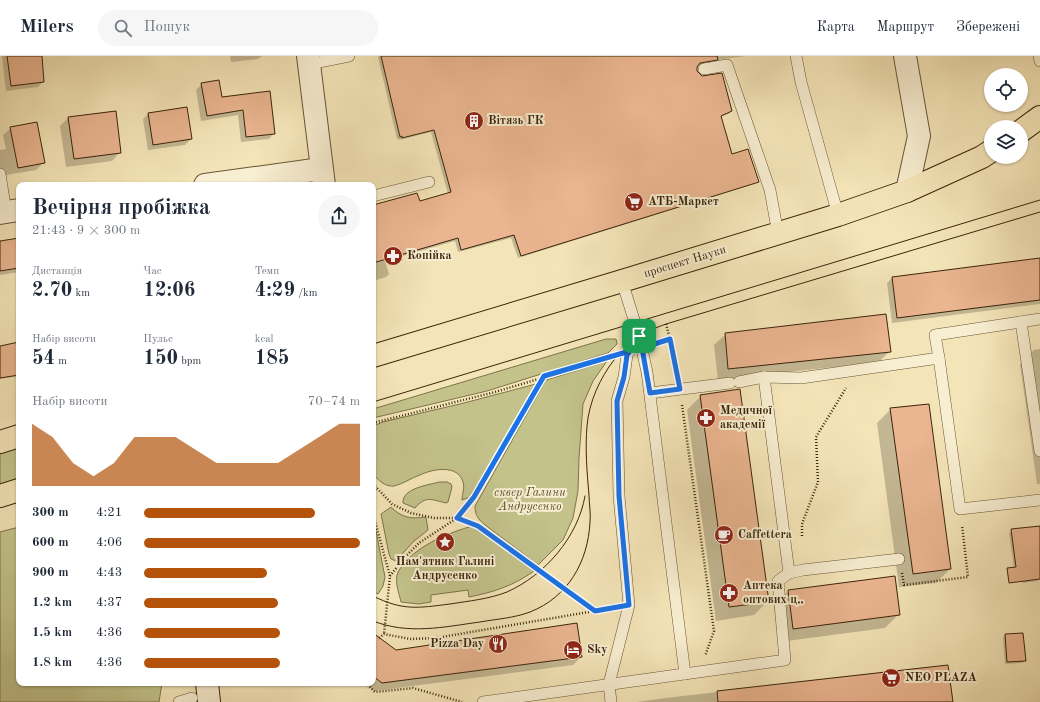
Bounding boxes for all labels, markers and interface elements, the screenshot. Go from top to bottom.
search box [98,10,378,46]
icon: search [112,17,134,39]
text: Milers [20,18,74,37]
text: Пошук [144,20,190,35]
text: Карта [817,20,855,34]
text: Маршрут [877,20,934,34]
text: Збережені [956,20,1020,34]
map controls [984,68,1028,164]
button: locate [984,68,1028,112]
building icon: Вітязь ГК [463,110,485,132]
place label: Вітязь ГК [488,115,543,127]
button: layers [984,120,1028,164]
supermarket icon: АТБ-Маркет [623,191,645,213]
button: share [318,195,360,237]
place label: АТБ-Маркет [648,196,719,208]
text: Вечірня пробіжка [32,197,210,219]
text: 21:43 · 9 × 300 m [32,224,140,237]
street label: проспект Науки [642,244,728,280]
pharmacy icon: Копійка [382,245,404,267]
place label: Копійка [407,250,452,262]
text: Дистанція [32,266,82,277]
text: Час [143,266,162,277]
text: Темп [255,266,279,277]
text: 2.70 [32,281,72,301]
text: 12:06 [143,281,195,301]
text: 4:29 [255,281,295,301]
text: km [72,288,90,299]
text: /km [295,288,318,299]
pin [622,319,656,353]
icon: arrive [628,325,650,347]
text: Набір висоти [32,334,96,345]
text: Пульс [143,334,173,345]
text: kcal [255,334,274,345]
text: 54 [32,349,55,369]
text: 150 [143,349,178,369]
text: 185 [255,349,289,369]
text: m [55,356,67,367]
text: bpm [178,356,201,367]
text: Набір висоти [32,395,107,408]
text: 70–74 m [308,395,360,408]
place label: Медичної академії [720,405,773,431]
pharmacy icon: Медичної академії [695,407,717,429]
park label: сквер Галини Андрусенко [494,487,566,513]
text: 300 m [32,506,69,519]
text: 4:21 [96,506,122,519]
cafe icon: Caffettera [713,524,735,546]
place label: Caffettera [738,529,792,541]
place icon: Пам'ятник Галині Андрусенко [434,531,456,553]
text: 600 m [32,536,69,549]
text: 4:06 [96,536,122,549]
place label: Пам'ятник Галині Андрусенко [396,556,495,582]
text: 900 m [32,566,69,579]
text: 4:43 [96,566,122,579]
place label: Аптека оптових ц‥ [743,580,804,606]
pharmacy icon: Аптека оптових ц‥ [718,582,740,604]
text: 1.2 km [32,596,72,609]
text: 4:37 [96,596,122,609]
text: 1.5 km [32,626,72,639]
text: 4:36 [96,626,122,639]
restaurant icon: Pizza Day [487,633,509,655]
place label: Pizza Day [430,638,484,650]
hotel icon: Sky [562,639,584,661]
place label: Sky [587,644,607,656]
text: 1.8 km [32,656,72,669]
text: 4:36 [96,656,122,669]
supermarket icon: NEO PLAZA [880,667,902,689]
place label: NEO PLAZA [905,672,977,684]

